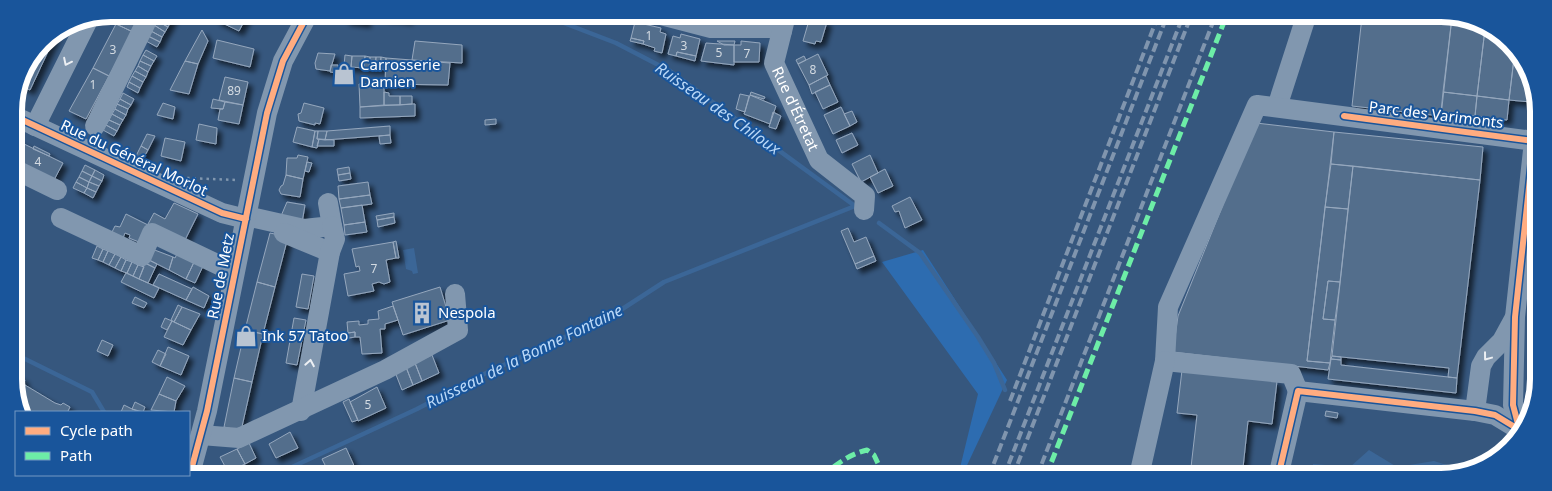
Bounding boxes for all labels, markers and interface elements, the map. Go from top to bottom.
house number: 1 [646,27,652,44]
house number: 3 [681,37,688,54]
house number: 3 [110,41,117,58]
house number: 5 [716,44,723,61]
house number: 7 [744,45,751,62]
place label: Carrosserie Damien [360,54,440,91]
one-way arrow [63,57,73,66]
water label: Ruisseau des Chiloux [651,57,786,160]
shop icon: Carrosserie Damien [331,61,357,87]
house number: 8 [810,61,817,78]
street label: Rue d'Étretat [768,63,825,154]
house number: 1 [90,76,96,93]
house number: 89 [227,82,241,99]
street label: Parc des Varimonts [1368,96,1505,132]
street label: Rue du Général Morlot [58,114,212,200]
house number: 4 [35,153,42,170]
street label: Rue de Metz [202,231,238,320]
house number: 7 [371,260,378,277]
water label: Ruisseau de la Bonne Fontaine [422,299,626,413]
building icon: Nespola [409,300,435,326]
place label: Nespola [438,302,496,322]
shop icon: Ink 57 Tatoo [233,323,259,349]
place label: Ink 57 Tatoo [262,325,348,345]
one-way arrow [1485,351,1493,360]
one-way arrow [304,359,314,367]
house number: 5 [365,396,372,413]
legend [15,411,190,476]
text: Cycle path [60,420,133,440]
text: Path [60,445,92,465]

